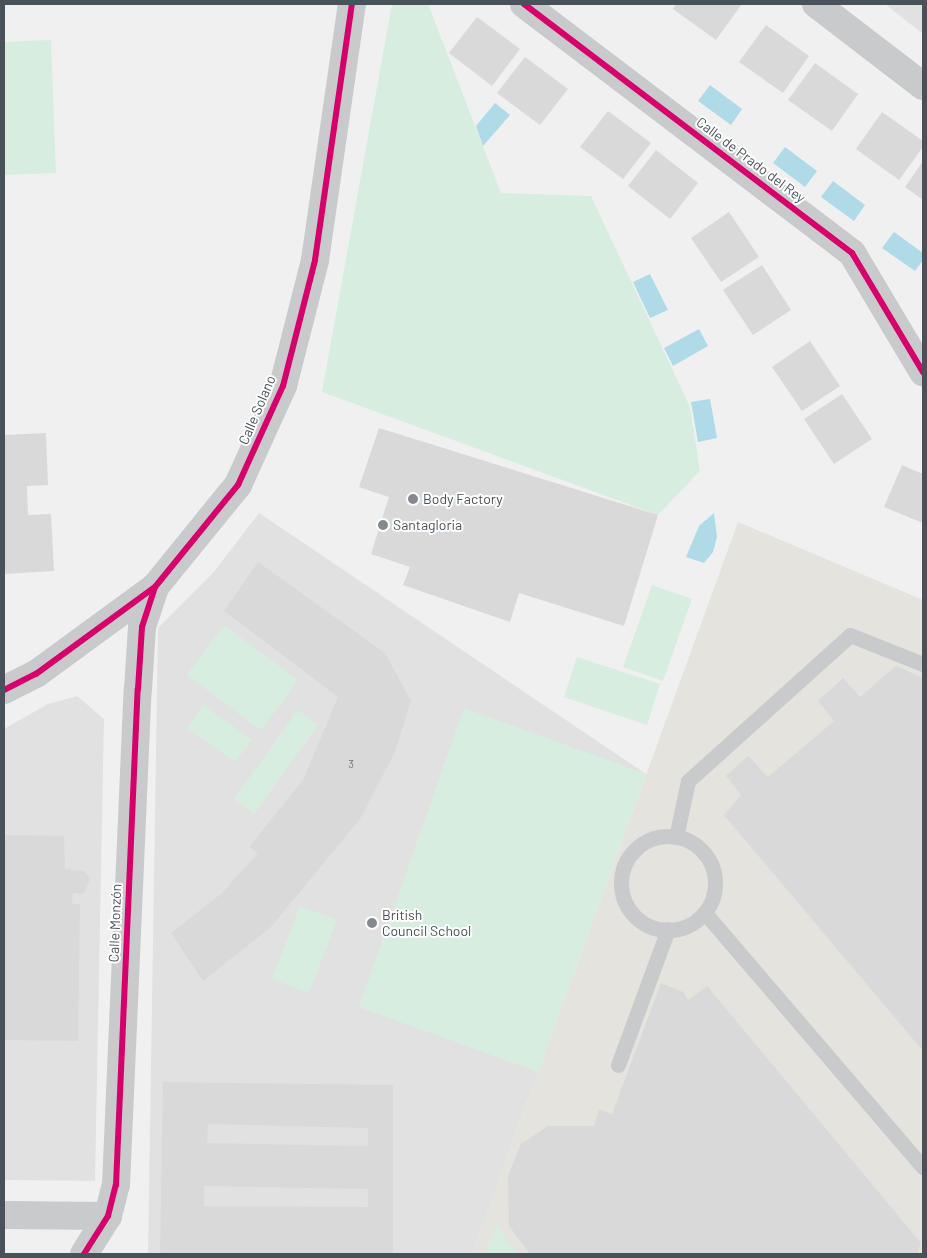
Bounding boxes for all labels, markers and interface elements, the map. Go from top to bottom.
street label: Calle de Prado del Rey [693,114,809,206]
street label: Calle Solano [235,373,279,447]
place label: Body Factory [423,491,503,507]
marker: Body Factory [407,493,419,505]
place label: Santagloria [393,517,462,533]
marker: Santagloria [377,519,389,531]
house number: 3 [348,757,354,771]
street label: Calle Monzón [105,883,125,963]
place label: British Council School [382,907,471,940]
marker: British Council School [366,917,378,929]

